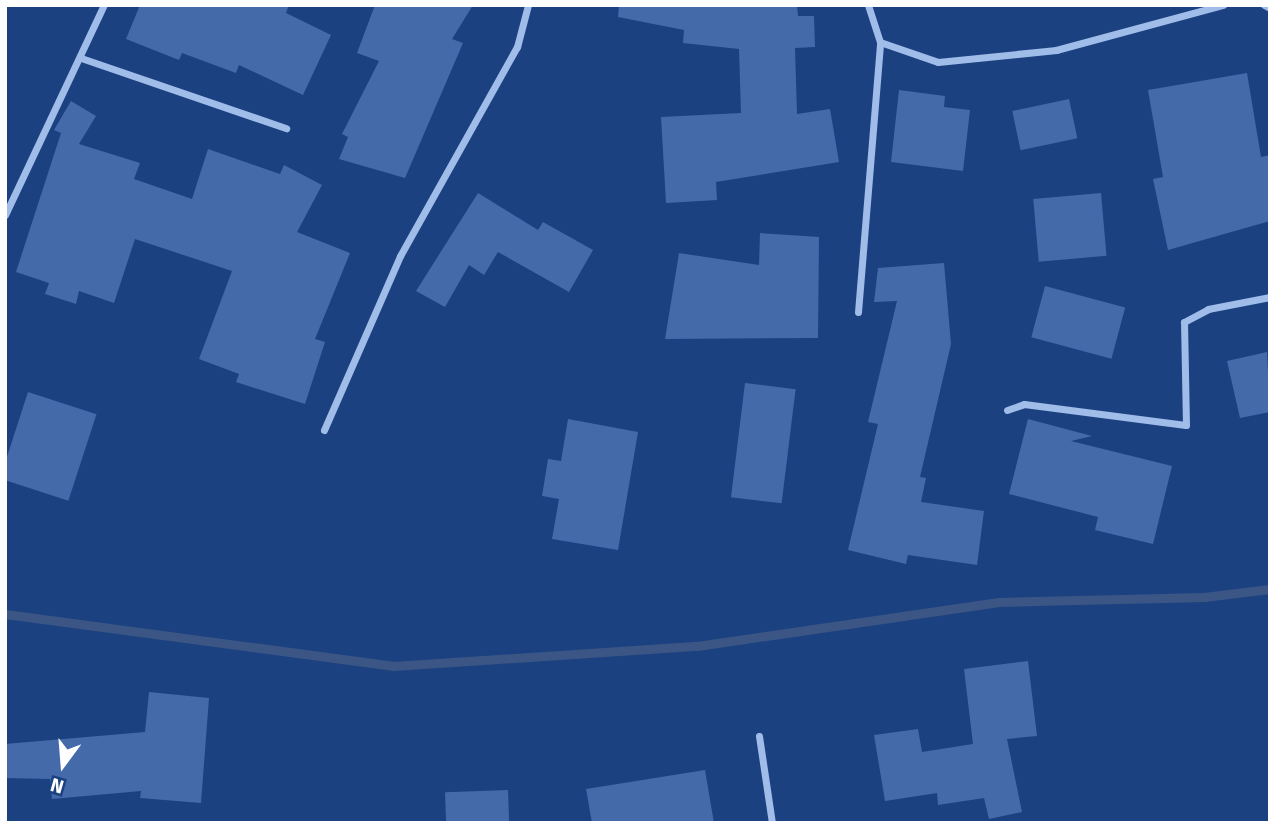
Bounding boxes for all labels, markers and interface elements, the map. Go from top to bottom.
north arrow [28,730,98,800]
text: N [48,773,66,798]

